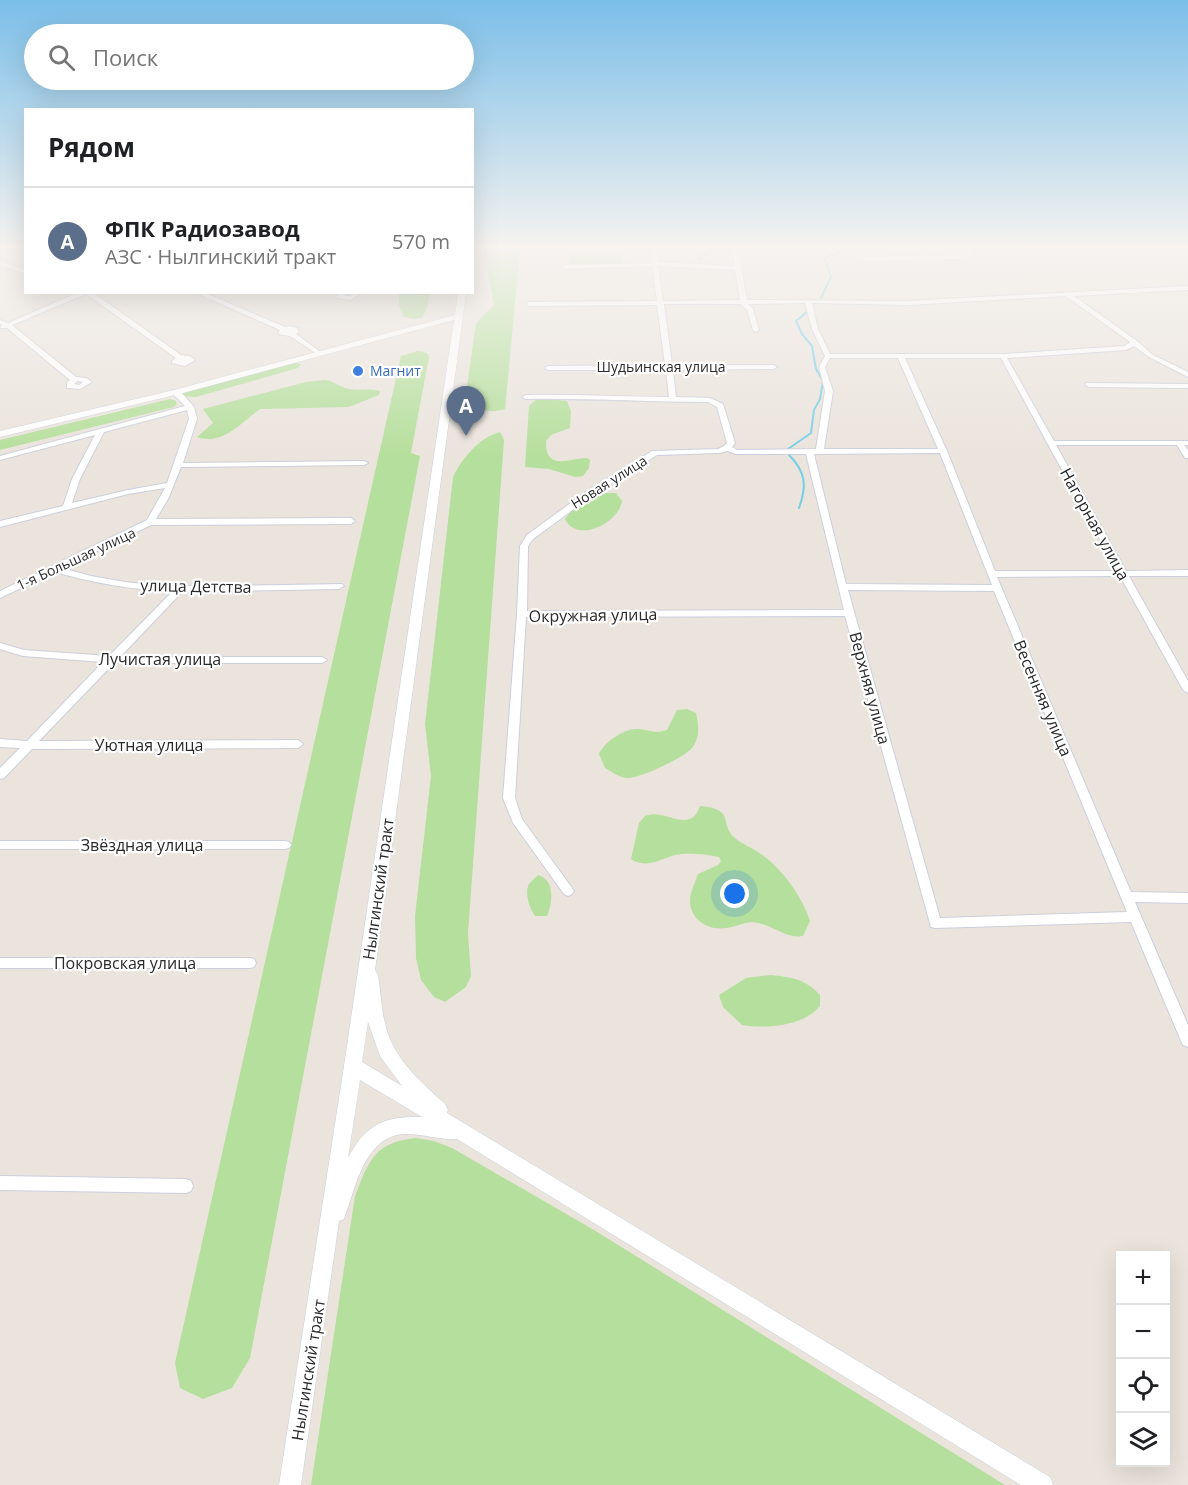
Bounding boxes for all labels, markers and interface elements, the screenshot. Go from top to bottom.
search box [24,24,474,90]
icon: search [45,41,78,74]
text: Поиск [93,42,158,72]
text: Рядом [48,129,135,165]
text: ФПК Радиозавод [105,213,300,243]
text: A [61,228,74,255]
text: 570 m [392,228,450,255]
text: АЗС · Нылгинский тракт [105,243,336,270]
street label: Шудьинская улица [596,357,726,376]
place label: Магнит [370,361,421,380]
marker: Магнит [351,364,365,378]
pin: A [446,386,486,436]
street label: Новая улица [567,451,650,513]
street label: Нагорная улица [1055,464,1135,584]
street label: 1-я Большая улица [13,523,138,594]
street label: улица Детства [140,574,252,598]
street label: Окружная улица [529,603,657,627]
street label: Верхняя улица [844,629,896,747]
street label: Весенняя улица [1009,636,1077,760]
street label: Лучистая улица [99,648,221,670]
street label: Уютная улица [95,734,203,756]
street label: Нылгинский тракт [357,816,399,961]
street label: Звёздная улица [81,834,203,856]
your location [720,879,749,908]
street label: Покровская улица [54,952,196,974]
map controls [1116,1251,1170,1467]
button: + [1116,1251,1170,1305]
street label: Нылгинский тракт [286,1297,330,1442]
button: − [1116,1305,1170,1359]
button: locate [1116,1359,1170,1413]
button: layers [1116,1413,1170,1467]

